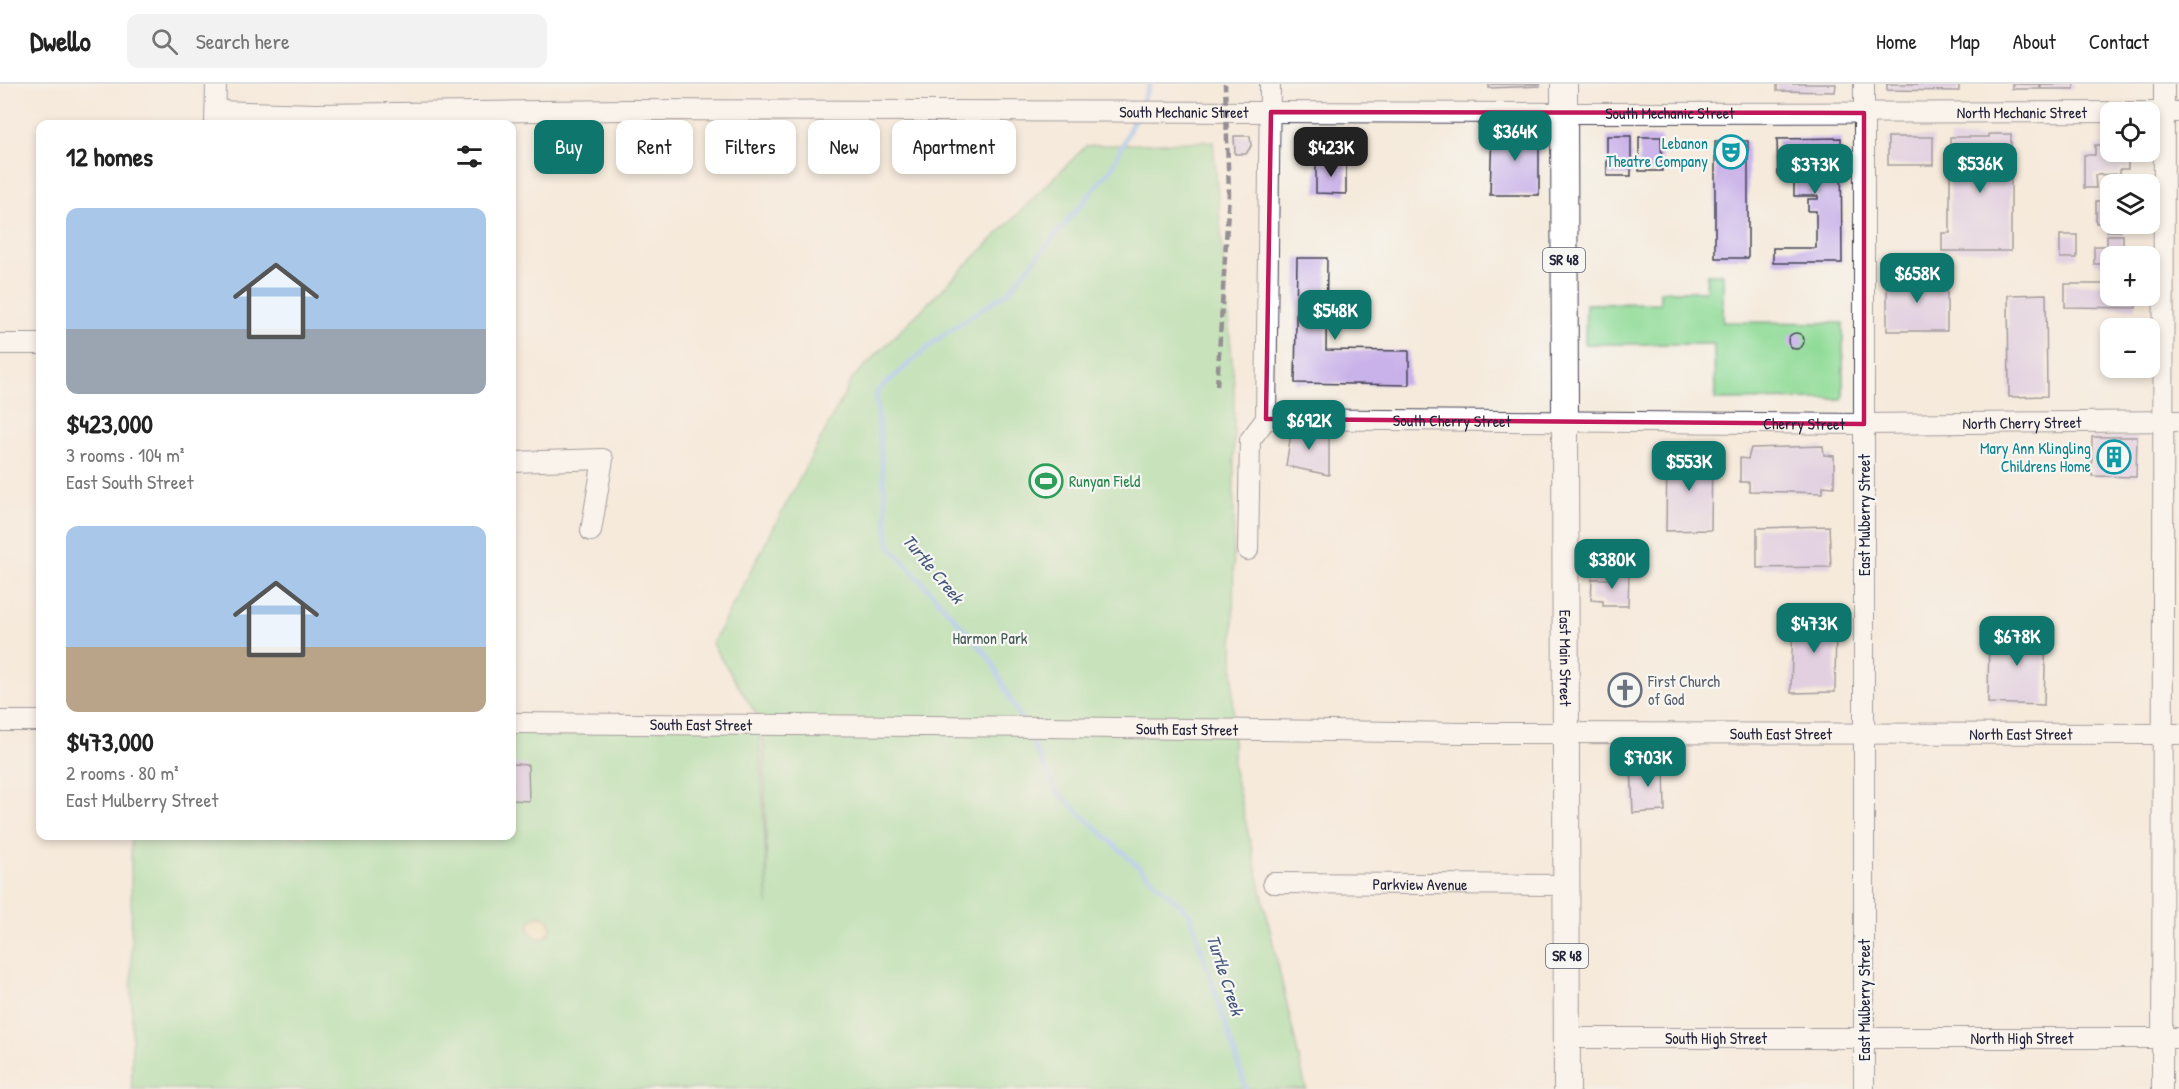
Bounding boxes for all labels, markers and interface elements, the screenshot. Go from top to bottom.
search box [127,14,547,68]
text: Dwello [30,22,91,60]
icon: search [148,25,181,58]
text: Search here [196,26,290,56]
text: Home [1876,27,1917,56]
text: Map [1950,27,1980,56]
text: About [2013,27,2056,56]
text: Contact [2089,27,2149,56]
street label: South Mechanic Street [1119,101,1249,123]
street label: North Mechanic Street [1957,101,2088,123]
street label: South Mechanic Street [1605,102,1735,124]
map controls [2100,102,2160,378]
button: locate [2100,102,2160,162]
pin: $364K [1473,111,1557,162]
text: $364K [1492,117,1538,144]
chip: Buy [534,120,604,174]
chip: Rent [616,120,693,174]
chip: Filters [705,120,796,174]
chip: New [808,120,880,174]
chip: Apartment [892,120,1016,174]
pin: $423K [1289,127,1373,178]
place label: Lebanon Theatre Company [1606,132,1708,172]
text: $423K [1308,133,1354,160]
theatre icon: Lebanon Theatre Company [1713,134,1749,170]
text: 12 homes [66,139,153,174]
icon: filters [453,140,486,173]
pin: $536K [1938,143,2022,194]
pin: $373K [1773,144,1857,195]
text: $536K [1957,149,2003,176]
text: $373K [1791,150,1839,177]
button: layers [2100,174,2160,234]
button: + [2100,246,2160,306]
icon: home [222,247,330,355]
road number: SR 48 [1543,248,1585,272]
pin: $658K [1875,253,1959,304]
text: $658K [1894,259,1940,286]
pin: $548K [1293,290,1377,341]
text: $548K [1312,296,1358,323]
button: − [2100,318,2160,378]
pin: $692K [1267,400,1351,451]
text: $423,000 [66,406,153,441]
text: $692K [1286,406,1332,433]
street label: South Cherry Street [1393,409,1512,432]
street label: North Cherry Street [1962,411,2082,434]
street label: Cherry Street [1763,412,1846,435]
place label: Mary Ann Klingling Childrens Home [1980,437,2092,477]
building icon: Mary Ann Klingling Childrens Home [2096,439,2132,475]
text: 3 rooms · 104 m² [66,441,184,468]
pin: $553K [1647,441,1731,492]
text: $553K [1666,447,1712,474]
street label: East Mulberry Street [1853,454,1875,576]
sports icon: Runyan Field [1028,463,1064,499]
text: East South Street [66,468,194,495]
place label: Runyan Field [1069,470,1140,492]
water label: Turtle Creek [897,529,971,610]
pin: $380K [1570,539,1654,590]
text: $380K [1588,545,1636,572]
icon: home [222,565,330,673]
pin: $473K [1772,603,1856,654]
text: $473K [1791,609,1837,636]
street label: East Main Street [1555,610,1577,707]
pin: $678K [1975,616,2059,667]
text: $678K [1993,622,2041,649]
park label: Harmon Park [953,627,1028,649]
place label: First Church of God [1647,670,1720,710]
church icon: First Church of God [1607,672,1643,708]
street label: South East Street [650,713,753,736]
street label: South East Street [1136,717,1239,741]
street label: South East Street [1730,722,1833,745]
street label: North East Street [1969,723,2073,745]
text: $473,000 [66,724,154,759]
pin: $703K [1606,737,1690,788]
text: $703K [1624,743,1672,770]
text: 2 rooms · 80 m² [66,759,179,786]
text: East Mulberry Street [66,786,218,813]
street label: Parkview Avenue [1372,873,1468,895]
water label: Turtle Creek [1201,931,1251,1020]
street label: East Mulberry Street [1853,939,1875,1061]
road number: SR 48 [1546,944,1588,968]
street label: South High Street [1665,1027,1768,1049]
street label: North High Street [1970,1027,2074,1049]

